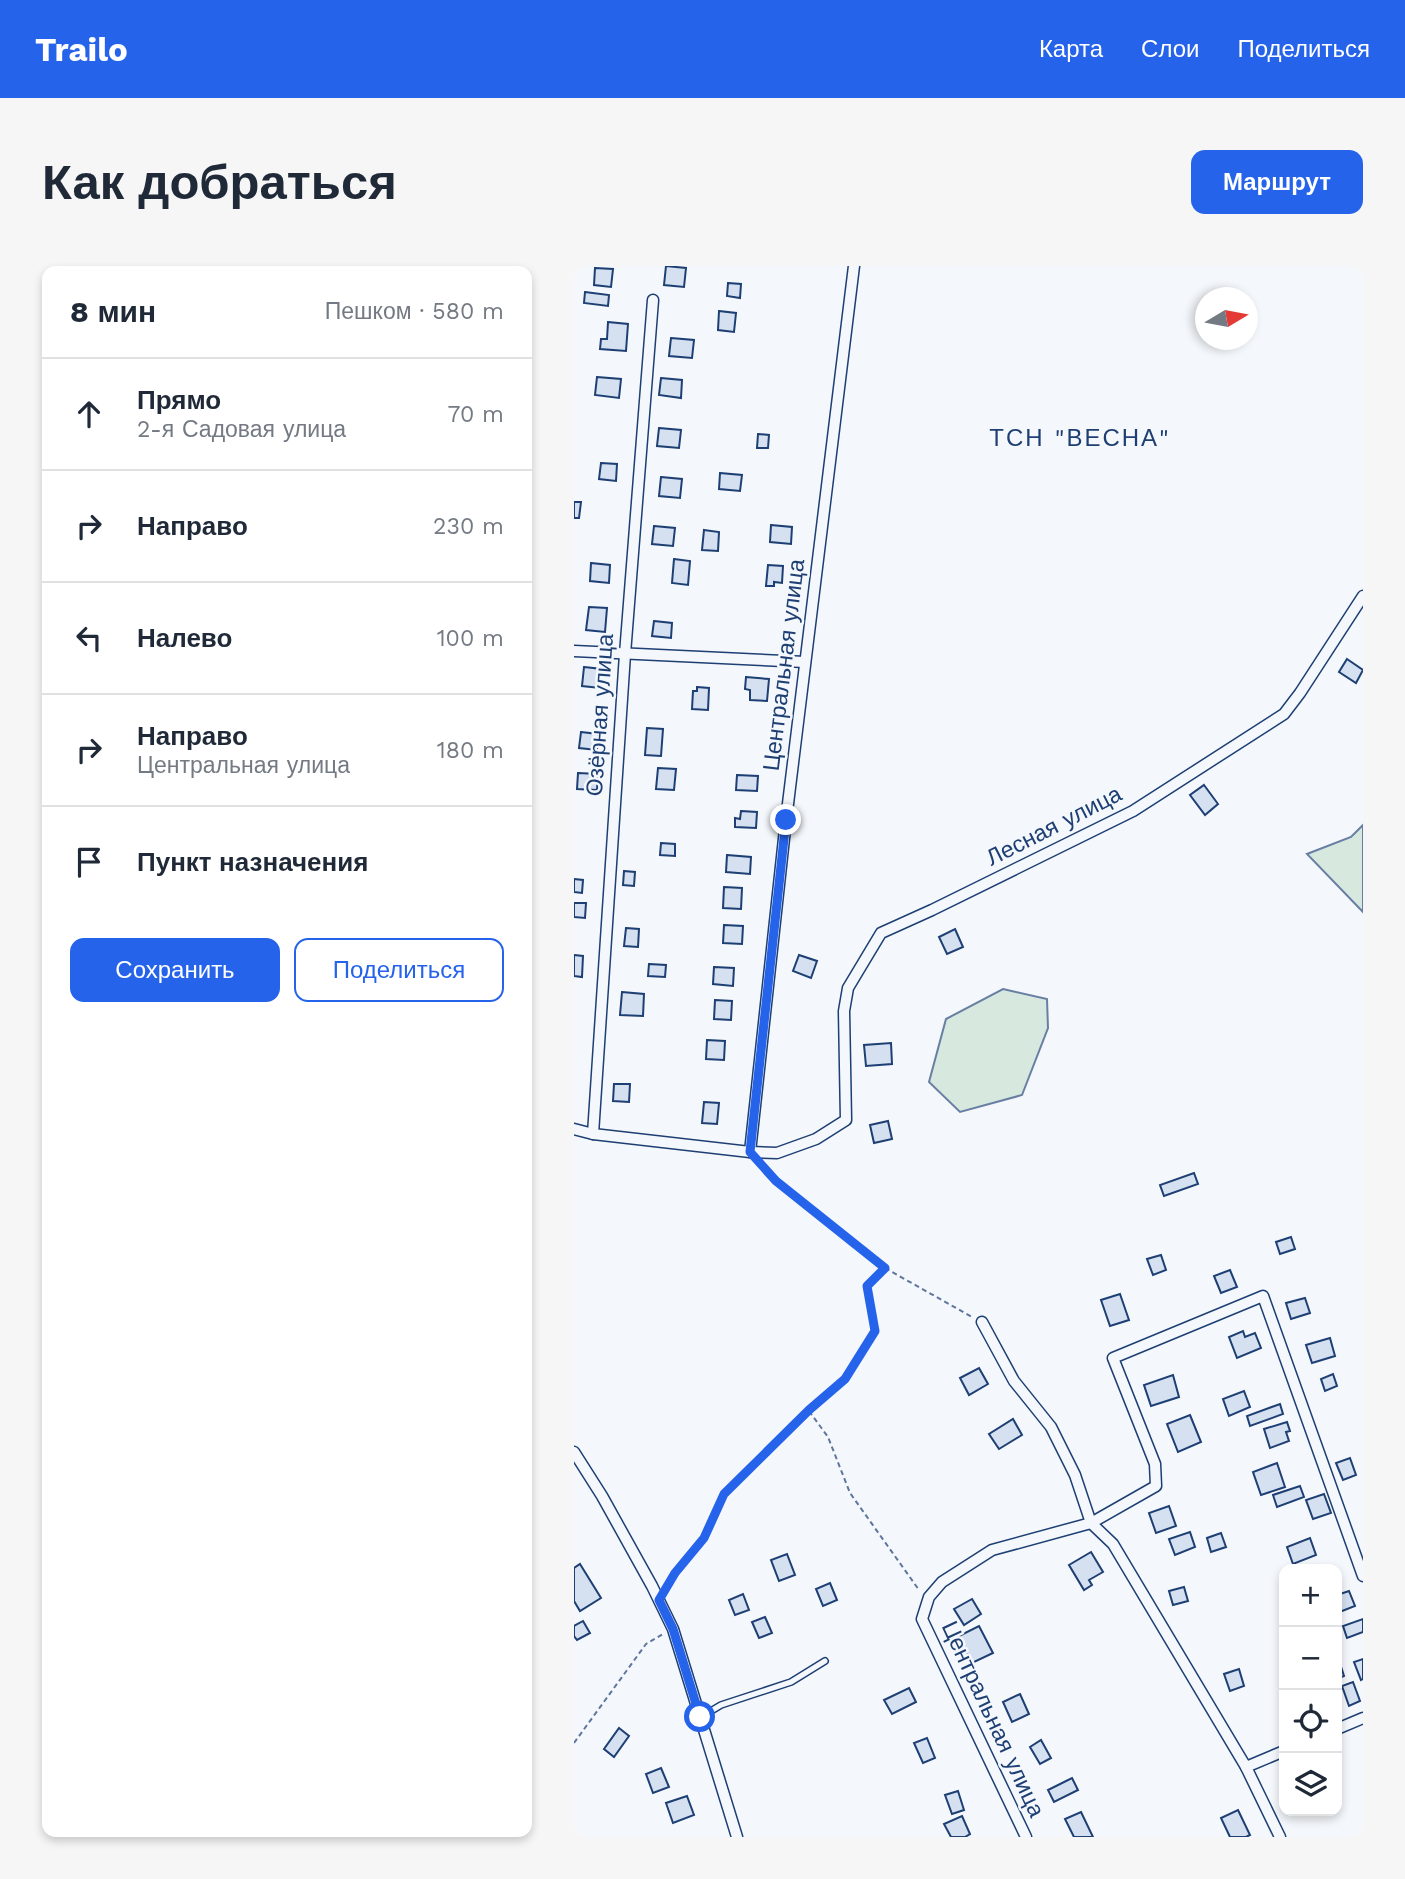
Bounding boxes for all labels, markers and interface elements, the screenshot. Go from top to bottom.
text: Trailo [35,30,128,69]
text: Карта [1039,35,1103,63]
text: Слои [1141,35,1199,63]
text: Поделиться [1237,35,1370,63]
button: Маршрут [1191,150,1363,214]
text: Как добраться [42,153,397,211]
north arrow [1195,287,1258,350]
text: 8 мин [70,294,156,329]
text: Пешком · 580 m [325,298,504,325]
text: Прямо [137,385,221,415]
icon: ahead [70,395,108,433]
text: 70 m [447,401,504,428]
text: 2-я Садовая улица [137,416,346,443]
district label: ТСН "ВЕСНА" [989,424,1171,452]
icon: right [70,507,108,545]
text: Направо [137,511,248,541]
text: 230 m [433,513,504,540]
street label: Центральная улица [758,557,810,772]
icon: left [70,619,108,657]
text: Налево [137,623,232,653]
text: 100 m [437,625,504,652]
street label: Озёрная улица [581,633,619,797]
text: Направо [137,721,248,751]
icon: right [70,731,108,769]
text: 180 m [437,737,504,764]
text: Центральная улица [137,752,350,779]
street label: Лесная улица [982,780,1126,872]
route end [770,804,801,835]
icon: arrive [70,843,108,881]
text: Пункт назначения [137,847,368,877]
button: Сохранить [70,938,280,1002]
button: Поделиться [294,938,504,1002]
map controls [1279,1564,1342,1816]
button: + [1279,1564,1342,1627]
street label: Центральная улица [936,1617,1050,1821]
button: − [1279,1627,1342,1690]
button: locate [1279,1690,1342,1753]
route start [684,1701,715,1732]
button: layers [1279,1753,1342,1816]

